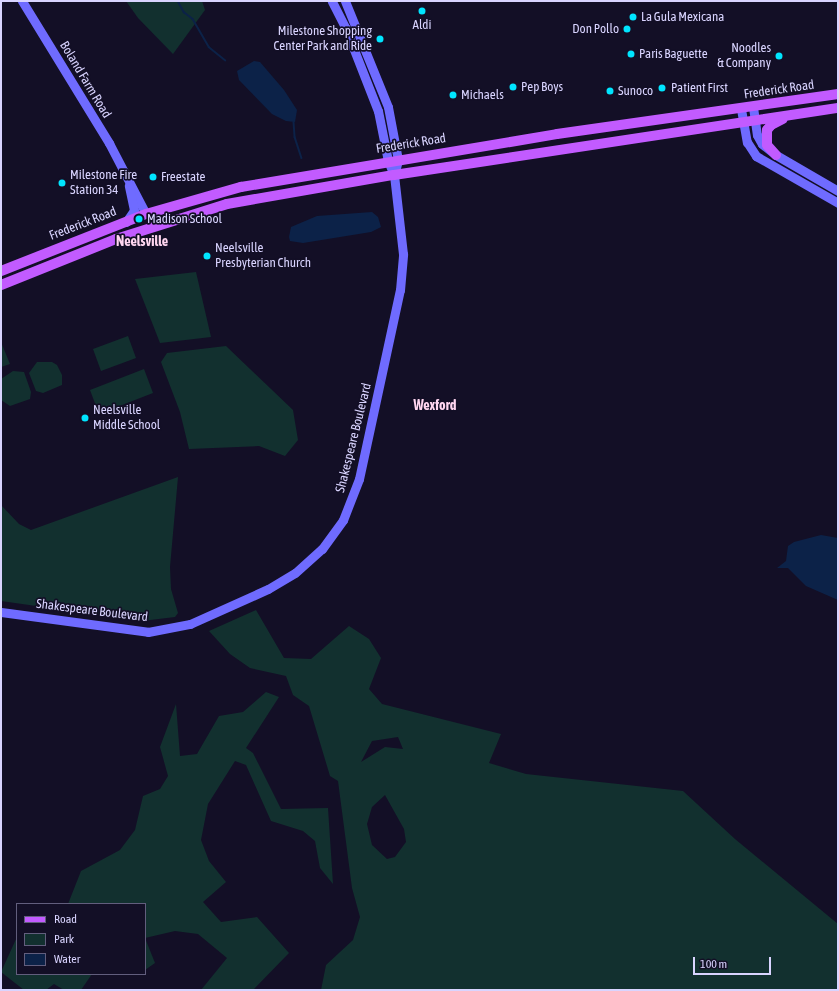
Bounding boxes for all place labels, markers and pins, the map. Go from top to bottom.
marker: Aldi [417,6,427,16]
place label: La Gula Mexicana [641,9,724,25]
marker: La Gula Mexicana [628,12,638,22]
place label: Aldi [413,17,431,33]
place label: Don Pollo [572,21,619,37]
place label: Milestone Shopping Center Park and Ride [273,24,372,55]
marker: Don Pollo [622,24,632,34]
marker: Milestone Shopping Center Park and Ride [375,34,385,44]
place label: Noodles & Company [717,41,771,72]
place label: Paris Baguette [639,46,708,62]
marker: Paris Baguette [626,49,636,59]
marker: Noodles & Company [774,51,784,61]
place label: Pep Boys [521,79,563,95]
place label: Patient First [671,80,728,96]
marker: Pep Boys [508,82,518,92]
marker: Patient First [656,82,668,94]
place label: Sunoco [618,83,653,99]
marker: Sunoco [605,86,615,96]
place label: Michaels [461,87,504,103]
marker: Michaels [448,90,458,100]
place label: Milestone Fire Station 34 [70,168,137,199]
place label: Freestate [161,169,205,185]
marker: Freestate [148,172,158,182]
marker: Milestone Fire Station 34 [57,178,67,188]
place label: Madison School [147,211,222,227]
marker: Madison School [134,214,144,224]
place label: Neelsville Presbyterian Church [215,241,311,272]
marker: Neelsville Presbyterian Church [202,251,212,261]
place label: Neelsville Middle School [93,403,160,434]
marker: Neelsville Middle School [80,413,90,423]

